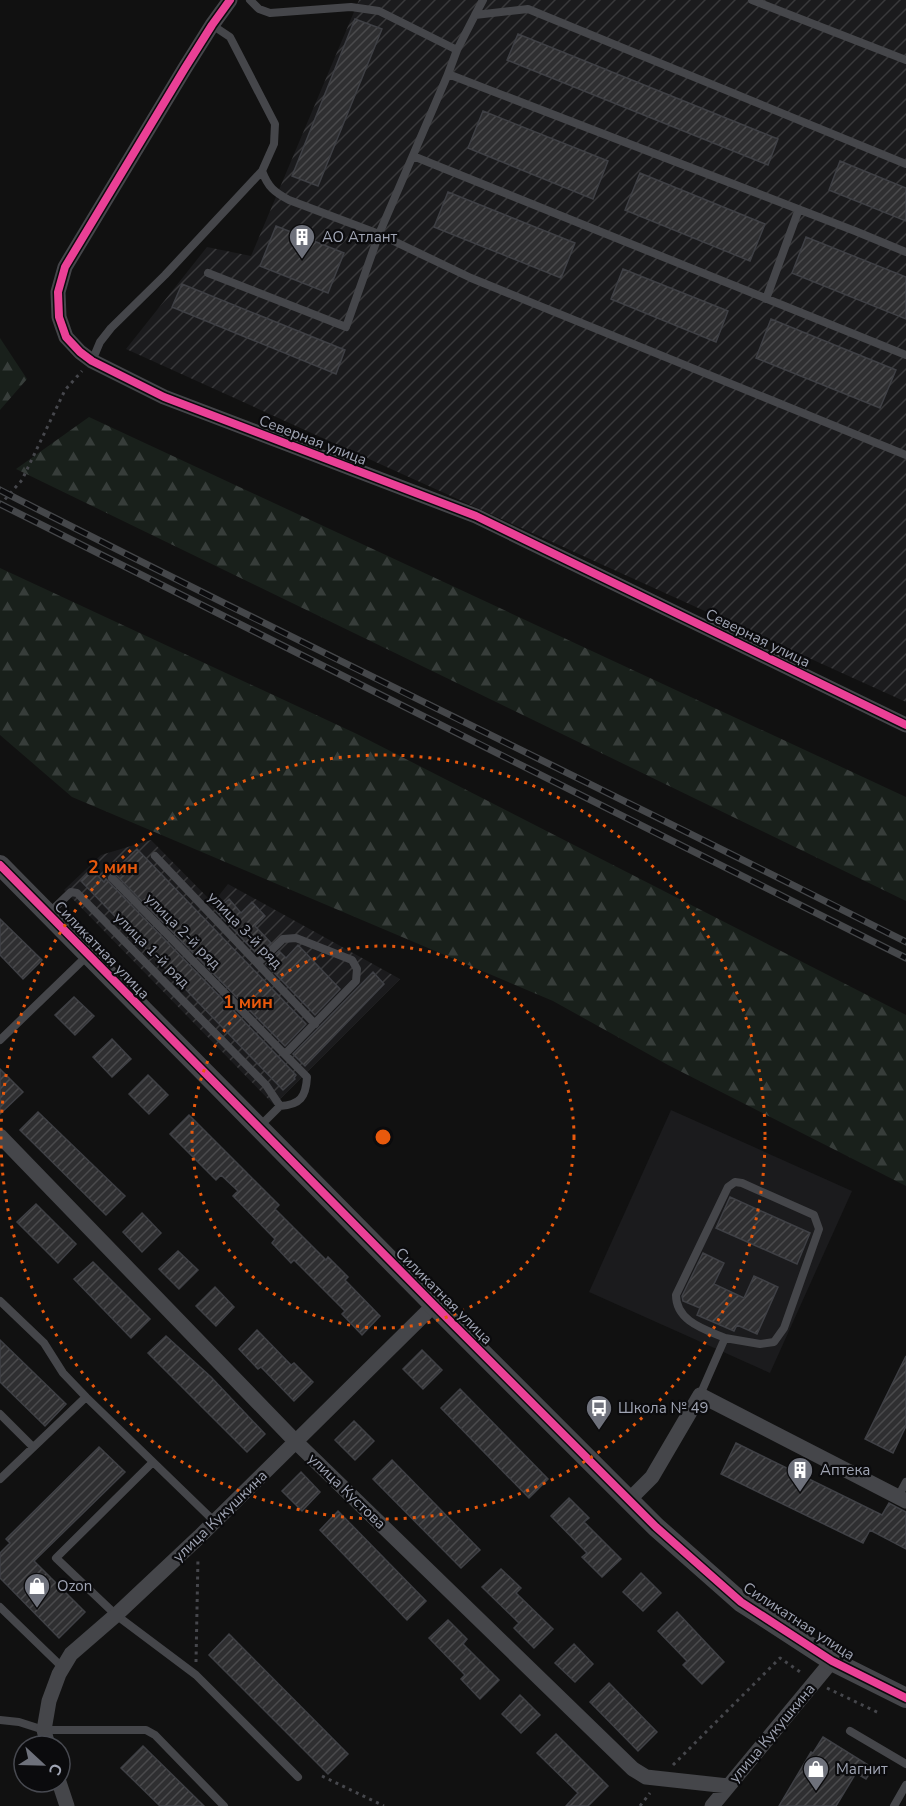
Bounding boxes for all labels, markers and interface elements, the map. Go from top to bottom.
building icon: АО Атлант [287,222,317,260]
place label: АО Атлант [322,227,398,247]
street label: Северная улица [256,410,370,470]
street label: Северная улица [702,604,814,672]
text: 2 мин [88,855,138,879]
street label: улица 3-й ряд [203,887,287,973]
street label: улица 2-й ряд [141,889,225,973]
street label: Силикатная улица [50,896,154,1004]
street label: улица 1-й ряд [110,908,194,992]
text: 1 мин [223,990,273,1014]
centre of rings [373,1127,393,1147]
street label: Силикатная улица [391,1243,497,1349]
bus stop icon: Школа № 49 [584,1393,614,1431]
place label: Школа № 49 [618,1398,709,1418]
street label: улица Кустова [304,1449,390,1533]
building icon: Аптека [785,1455,815,1493]
place label: Аптека [820,1460,870,1480]
street label: улица Кукушкина [168,1466,272,1566]
shop icon: Ozon [22,1571,52,1609]
place label: Ozon [57,1576,92,1596]
street label: Силикатная улица [739,1577,859,1665]
street label: улица Кукушкина [724,1679,820,1787]
north arrow [12,1734,72,1794]
shop icon: Магнит [801,1754,831,1792]
place label: Магнит [836,1759,888,1779]
text: С [43,1760,67,1779]

